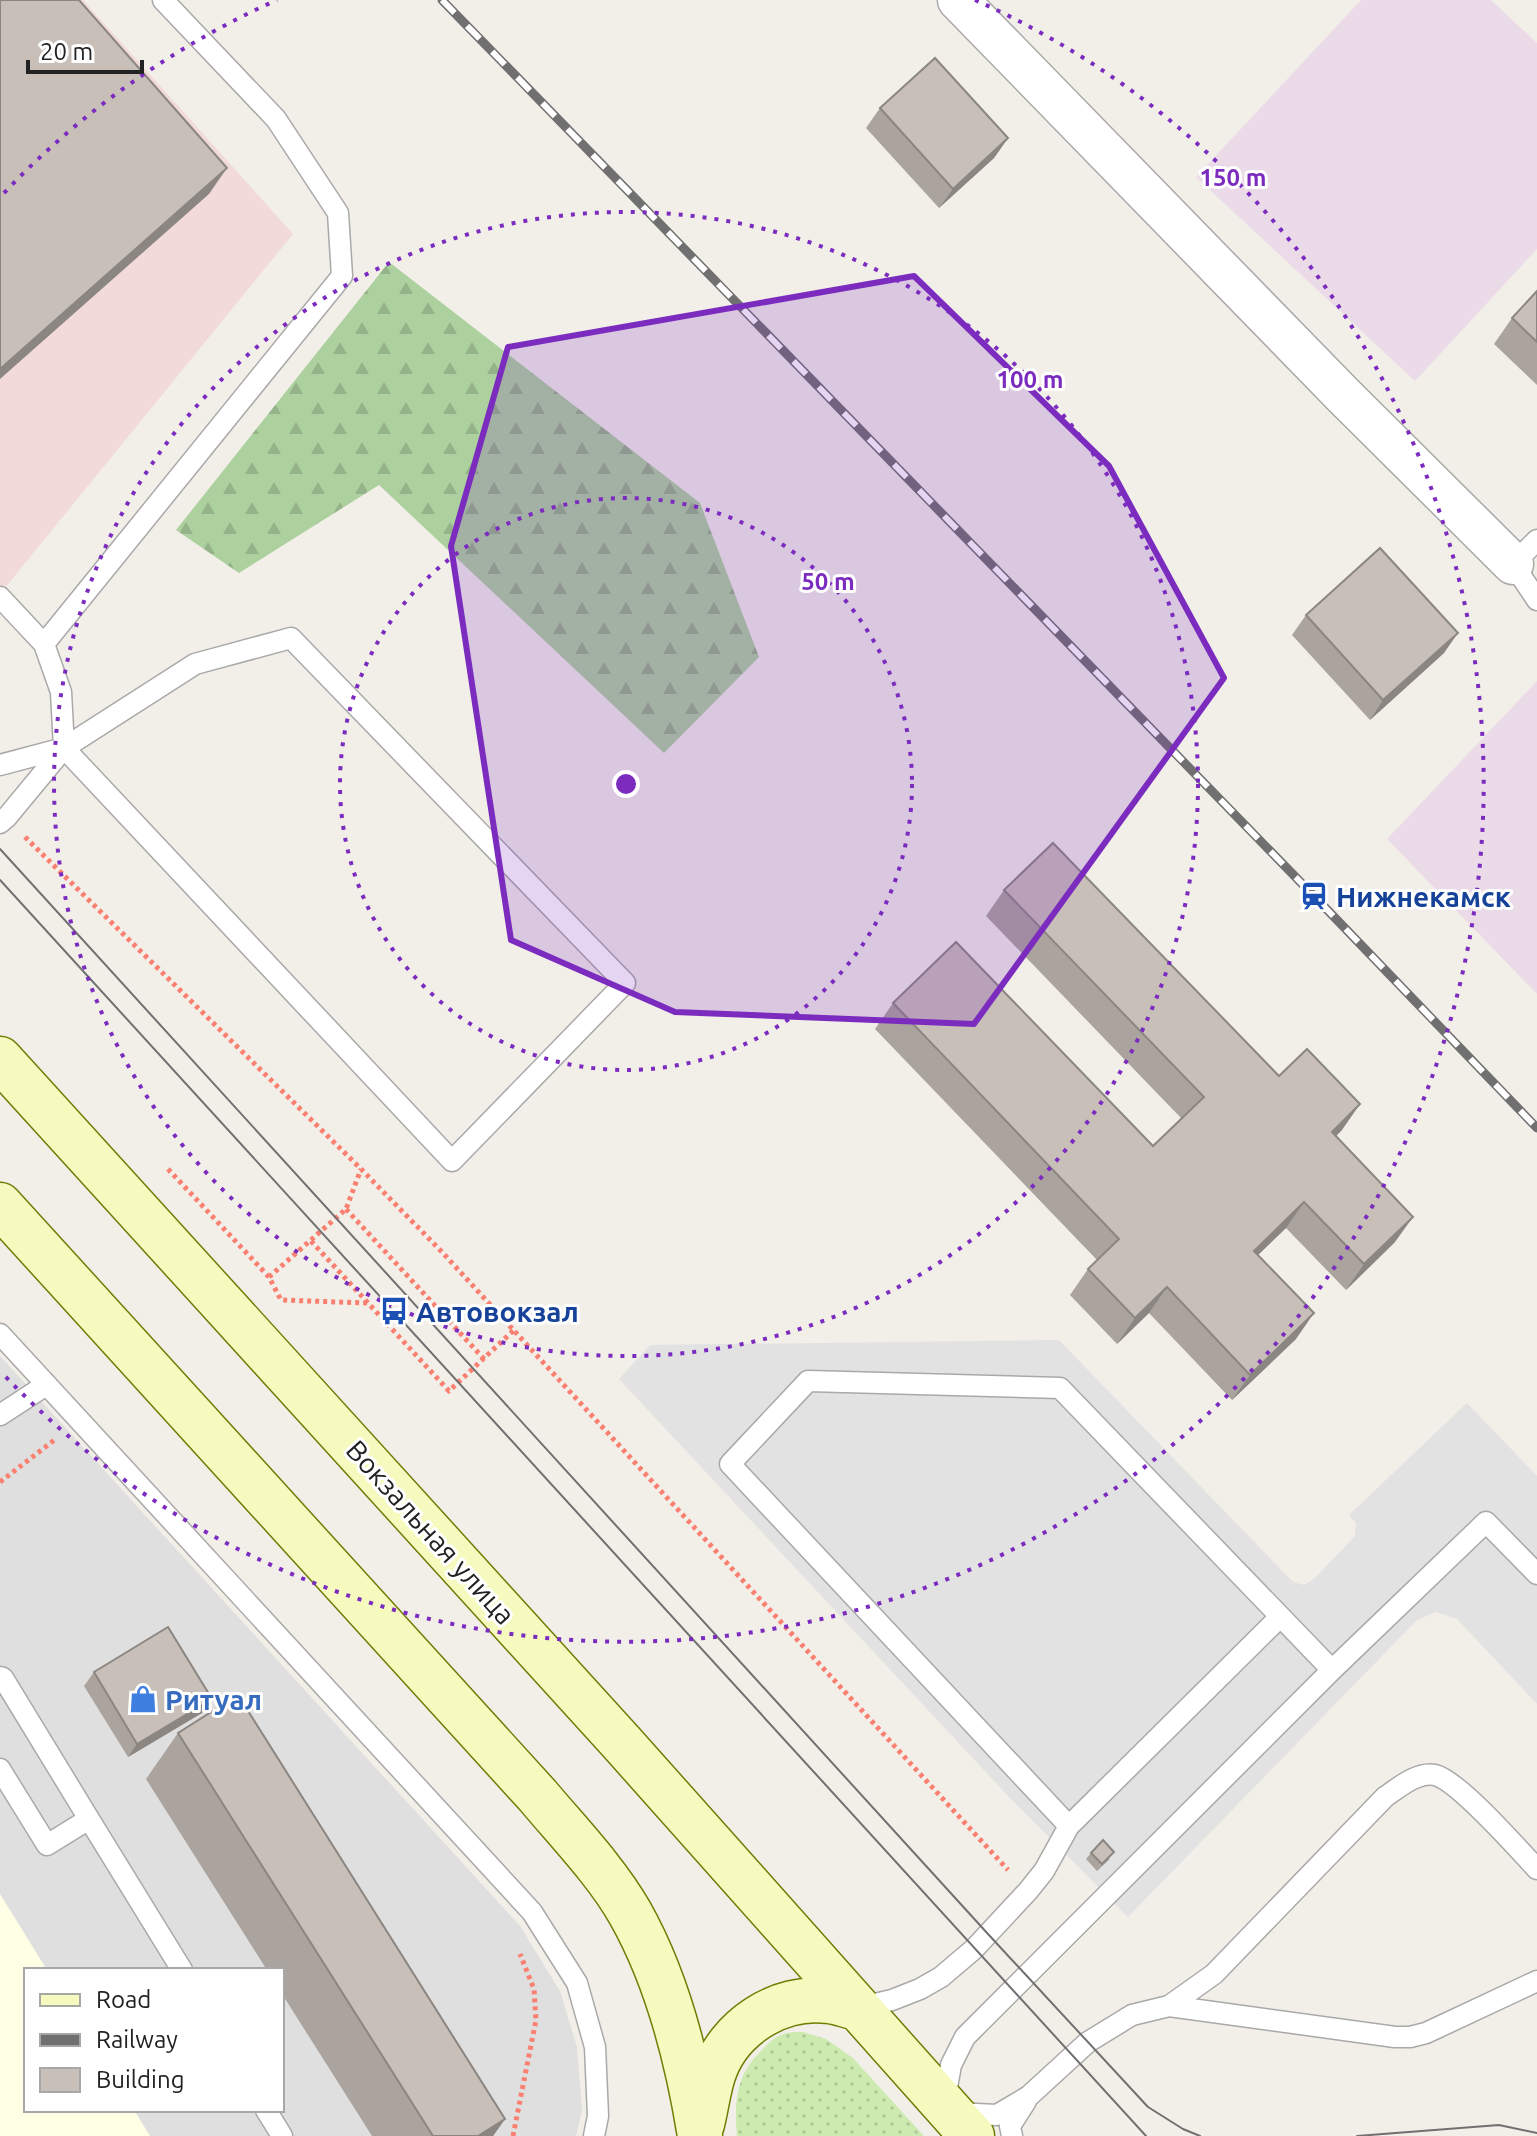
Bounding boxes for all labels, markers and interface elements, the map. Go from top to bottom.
scale bar [28,24,142,74]
text: 20 m [40,38,93,65]
text: 150 m [1200,164,1266,191]
text: 100 m [997,366,1063,393]
text: 50 m [801,568,855,595]
centre of rings [612,770,640,798]
station icon: Нижнекамск [1299,881,1329,911]
place label: Нижнекамск [1336,881,1511,912]
bus stop icon: Автовокзал [379,1296,409,1326]
place label: Автовокзал [416,1296,579,1327]
street label: Вокзальная улица [340,1434,522,1630]
shop icon: Ритуал [128,1684,158,1714]
place label: Ритуал [165,1684,262,1715]
legend [24,1968,284,2112]
text: Road [96,1986,151,2013]
text: Railway [96,2026,178,2053]
text: Building [96,2066,184,2093]

